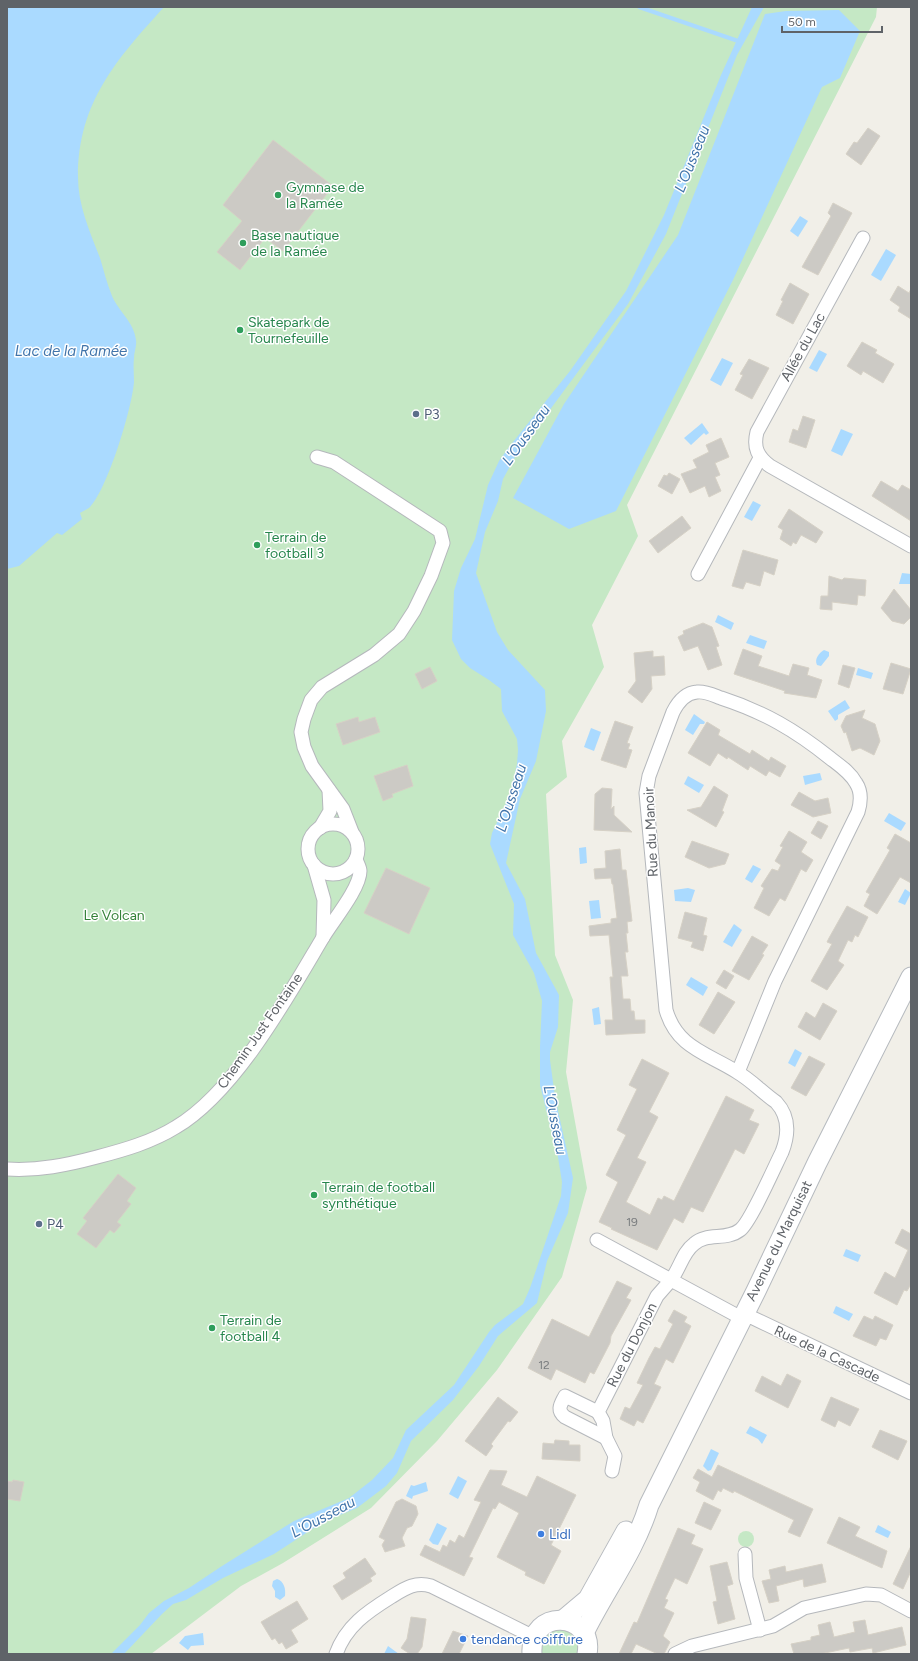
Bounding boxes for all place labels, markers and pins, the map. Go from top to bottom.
place label: Gymnase de la Ramée [286,179,365,212]
marker: Gymnase de la Ramée [273,190,283,200]
place label: Base nautique de la Ramée [251,227,340,260]
marker: Base nautique de la Ramée [238,238,248,248]
place label: Skatepark de Tournefeuille [248,314,330,347]
marker: Skatepark de Tournefeuille [235,325,245,335]
place label: P3 [424,406,440,423]
marker: P3 [411,409,421,419]
place label: Terrain de football 3 [265,529,327,562]
marker: Terrain de football 3 [252,540,262,550]
place label: Terrain de football synthétique [322,1179,435,1212]
marker: Terrain de football synthétique [309,1190,319,1200]
place label: P4 [47,1216,64,1233]
marker: P4 [34,1219,44,1229]
place label: Terrain de football 4 [220,1312,282,1345]
marker: Terrain de football 4 [207,1323,217,1333]
place label: Lidl [549,1526,571,1543]
marker: Lidl [536,1529,546,1539]
place label: tendance coiffure [471,1631,583,1648]
marker: tendance coiffure [458,1634,468,1644]

